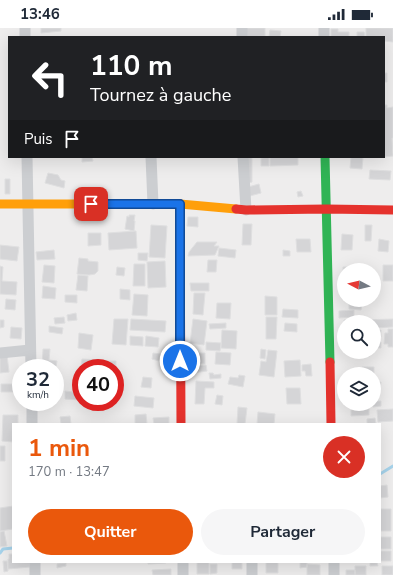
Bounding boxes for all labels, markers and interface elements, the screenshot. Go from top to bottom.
text: 13:46 [20,4,60,24]
text: 110 m [90,47,173,85]
icon: left [24,52,76,104]
text: Tournez à gauche [90,83,231,107]
icon: arrive [61,128,83,150]
text: Puis [24,129,53,149]
pin [74,187,108,221]
icon: arrive [80,193,102,215]
north arrow [337,263,381,307]
map controls [337,263,381,411]
button: search [337,315,381,359]
position arrow [159,340,201,382]
speed limit sign: 40 [72,359,124,411]
text: 32 [26,366,50,393]
button: layers [337,367,381,411]
text: km/h [27,388,49,402]
text: 1 min [28,432,90,464]
button: close [323,436,365,478]
text: 170 m · 13:47 [28,463,110,481]
button: Quitter [28,509,193,555]
button: Partager [201,509,365,555]

